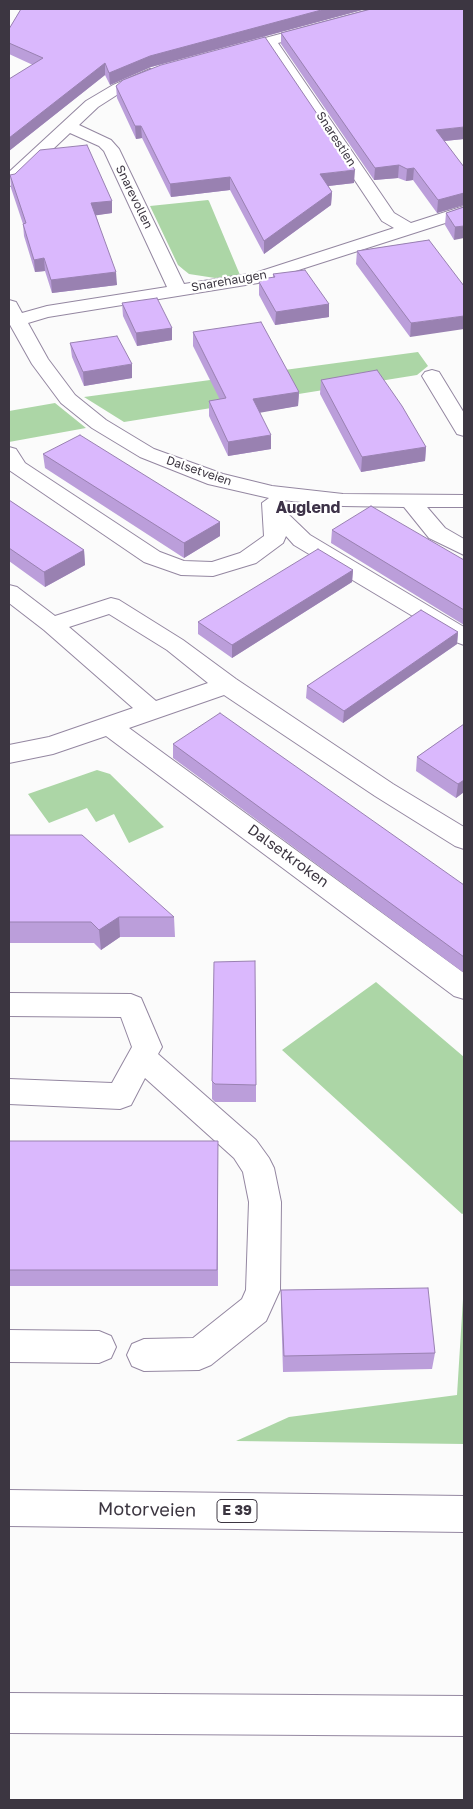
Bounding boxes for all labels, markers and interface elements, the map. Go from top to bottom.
street label: Snarestien [313,109,359,169]
street label: Snarevollen [112,163,156,231]
street label: Snarehaugen [190,267,268,295]
street label: Dalsetveien [164,453,234,489]
district label: Auglend [276,498,340,518]
street label: Dalsetkroken [244,821,332,891]
street label: Motorveien [98,1498,196,1522]
road number: E 39 [217,1500,257,1522]

